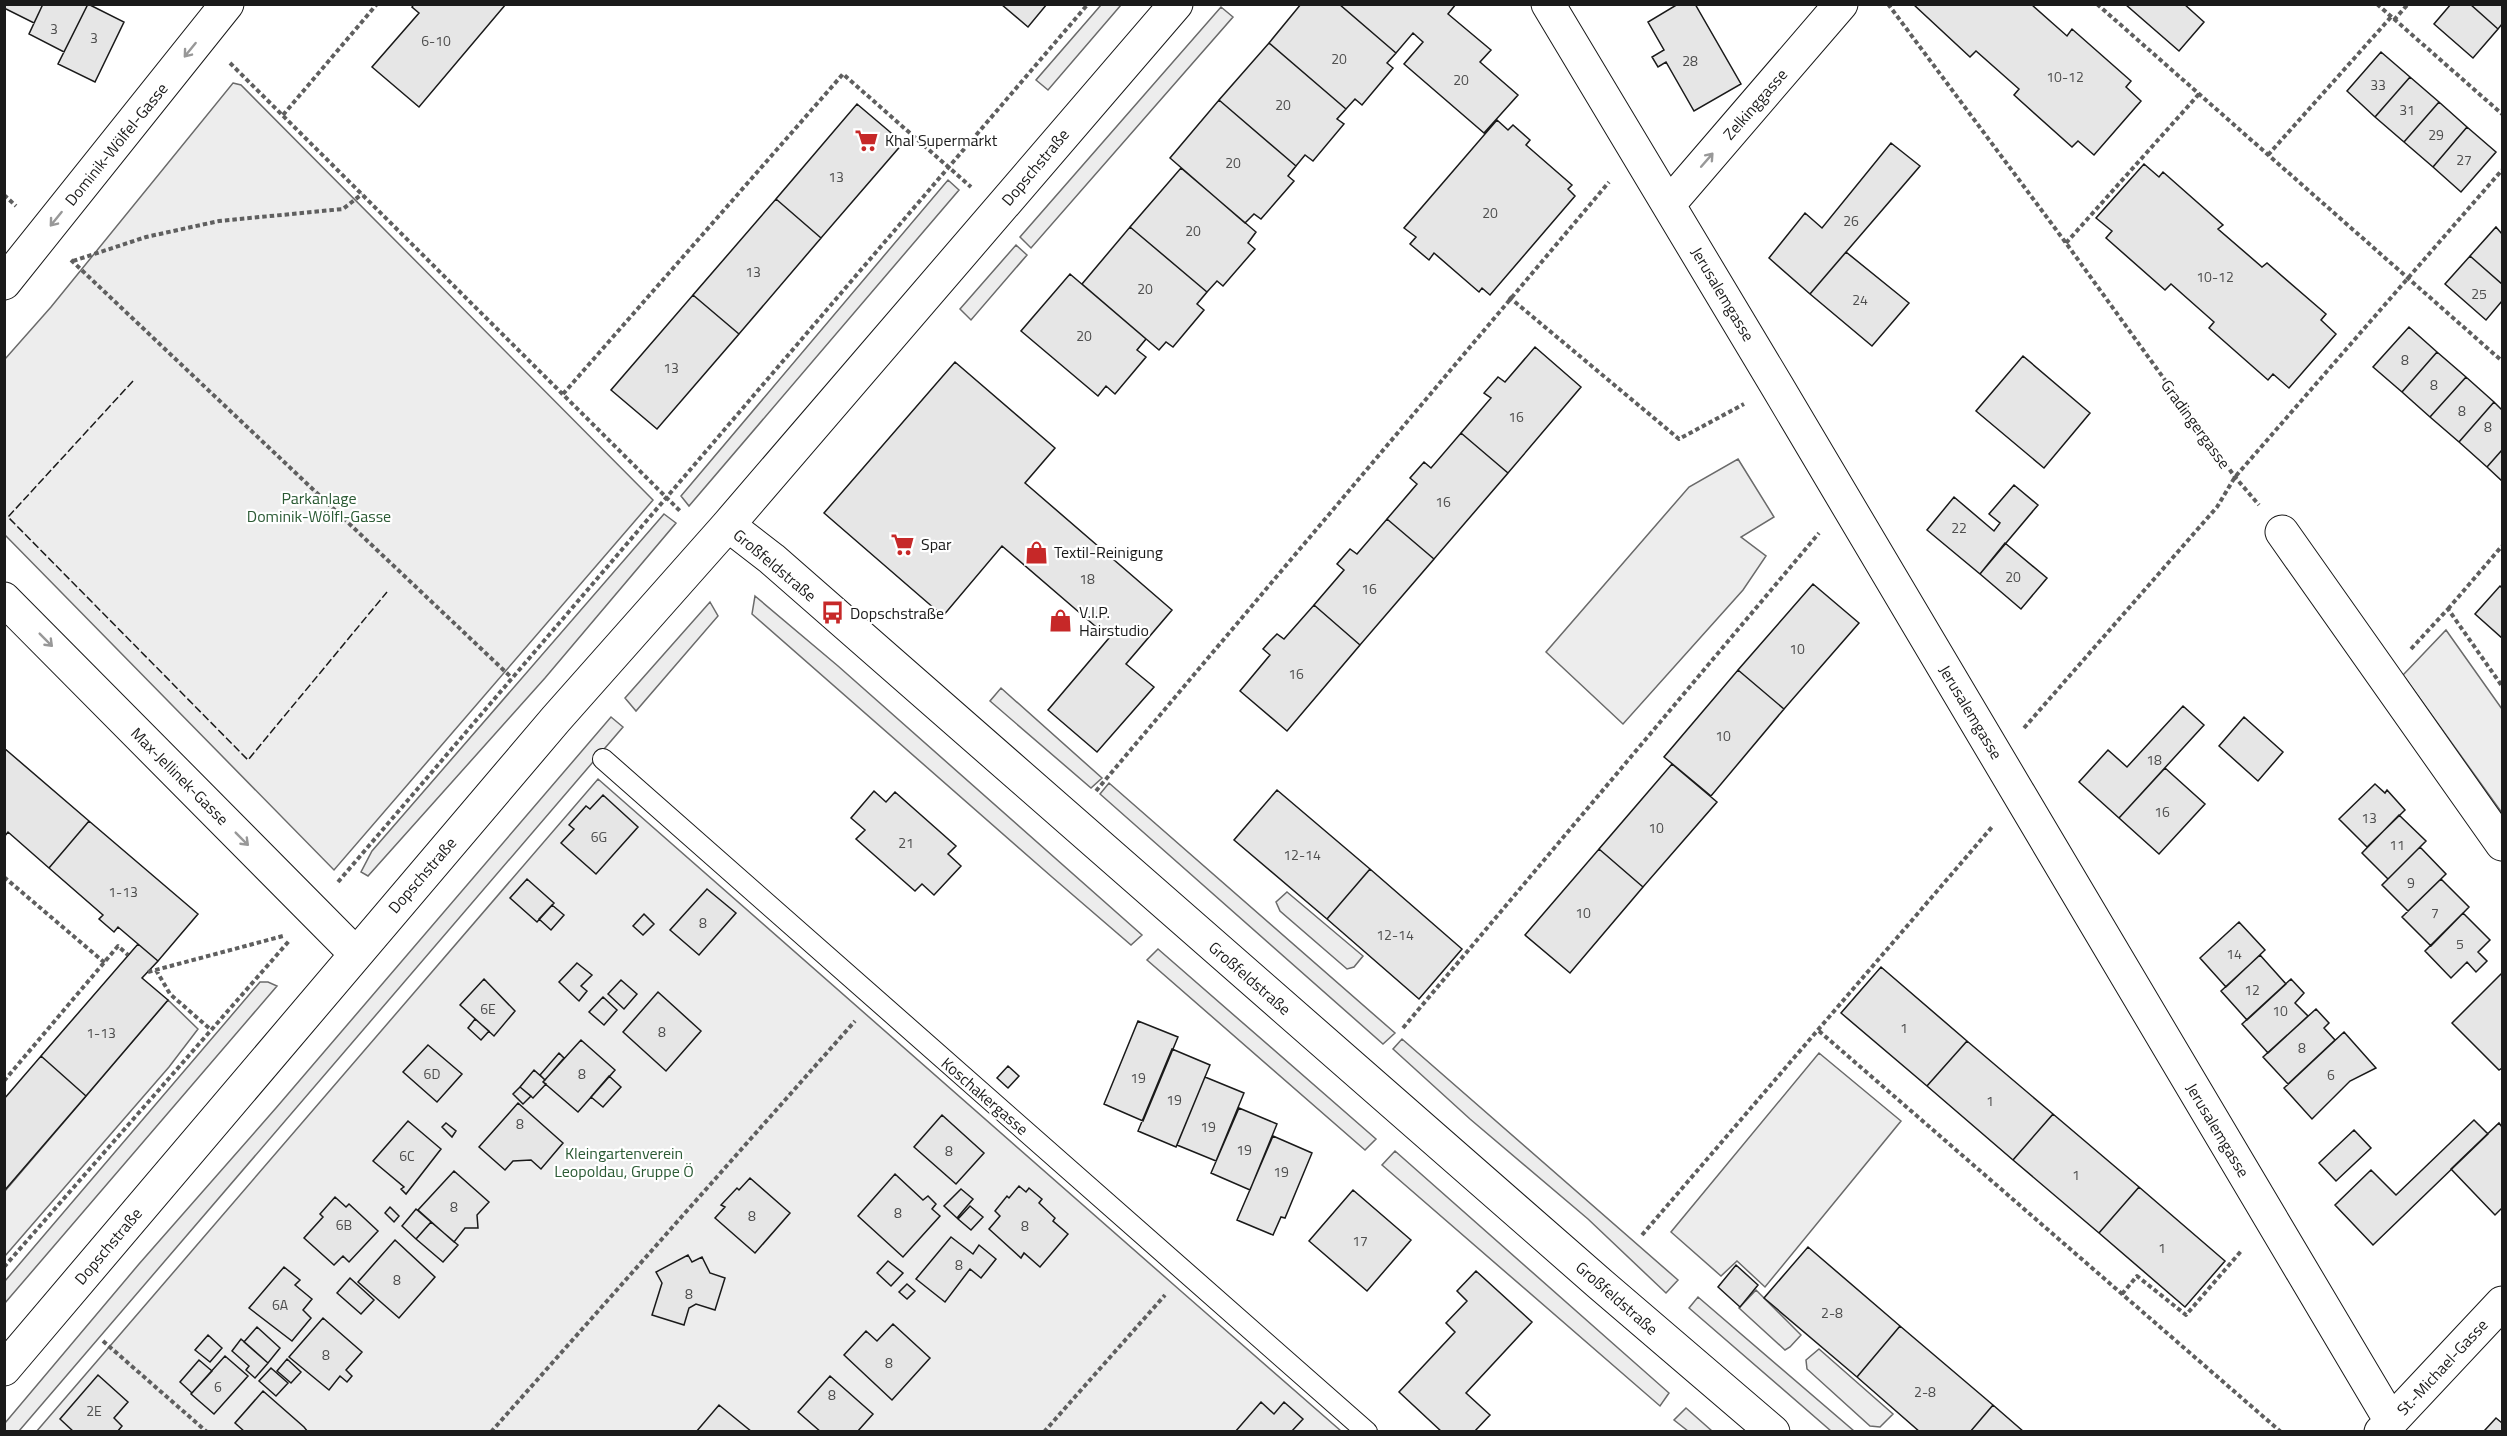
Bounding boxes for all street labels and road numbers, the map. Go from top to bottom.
street label: Zelkinggasse [1717,63,1793,145]
street label: Dominik-Wölfel-Gasse [59,77,173,211]
street label: Dopschstraße [996,123,1074,211]
street label: Jerusalemgasse [1685,242,1761,346]
street label: Gradingergasse [2155,375,2237,473]
street label: Großfeldstraße [728,523,822,607]
street label: Jerusalemgasse [1933,660,2009,764]
street label: Max-Jellinek-Gasse [126,722,234,830]
street label: Dopschstraße [382,832,462,918]
street label: Großfeldstraße [1204,935,1296,1021]
street label: Koschakergasse [936,1051,1034,1141]
street label: Jerusalemgasse [2180,1078,2256,1182]
street label: Dopschstraße [69,1202,147,1290]
street label: Großfeldstraße [1571,1255,1663,1341]
street label: St.-Michael-Gasse [2391,1313,2493,1421]

